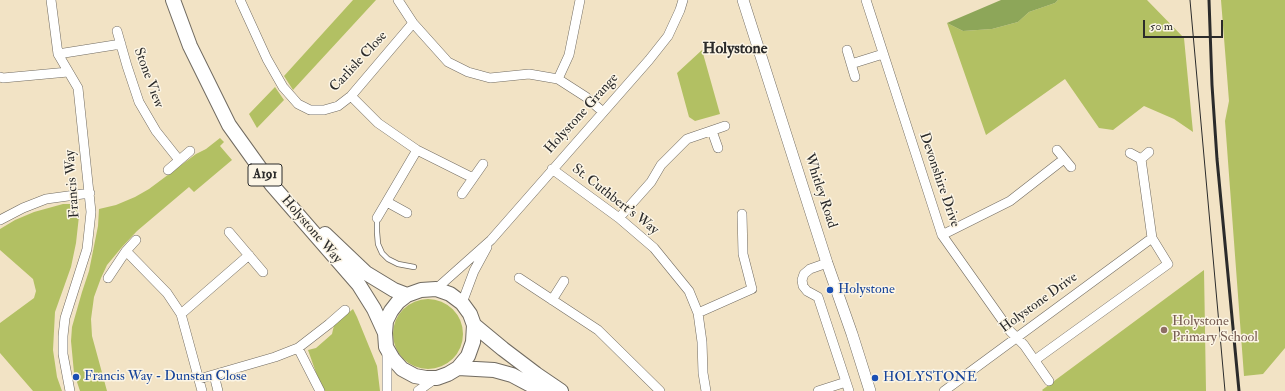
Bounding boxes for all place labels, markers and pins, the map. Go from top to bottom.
place label: Holystone [838,282,895,298]
marker: Holystone [825,285,835,295]
place label: Holystone Primary School [1172,314,1258,346]
marker: Holystone Primary School [1159,325,1169,335]
place label: Francis Way - Dunstan Close [84,369,247,385]
place label: HOLYSTONE [883,370,977,386]
marker: Francis Way - Dunstan Close [71,372,81,382]
marker: HOLYSTONE [870,373,880,383]

